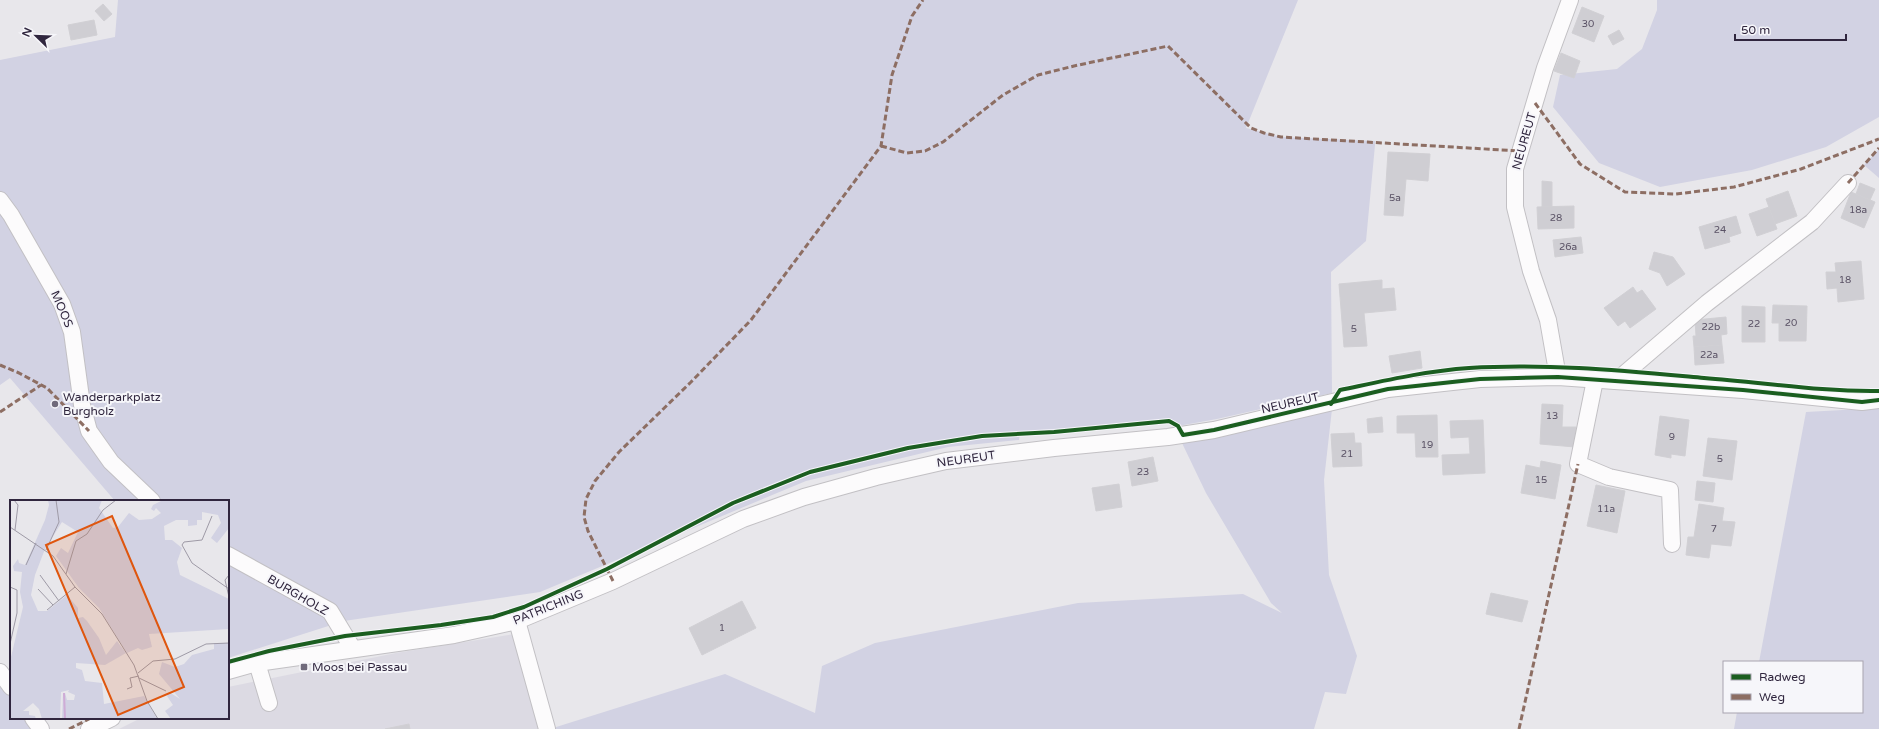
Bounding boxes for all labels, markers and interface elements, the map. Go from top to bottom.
north arrow [16,16,56,56]
scale bar [1735,16,1846,42]
house number: 30 [1582,18,1594,30]
text: 50 m [1741,23,1770,37]
text: N [20,26,35,39]
street label: NEUREUT [1509,110,1539,171]
house number: 5a [1389,192,1401,204]
house number: 18a [1849,204,1867,216]
house number: 28 [1550,212,1562,224]
house number: 24 [1714,224,1726,236]
house number: 26a [1559,241,1577,253]
house number: 18 [1839,274,1851,286]
street label: MOOS [48,289,76,329]
house number: 20 [1785,317,1797,329]
house number: 22 [1748,318,1760,330]
house number: 22b [1702,321,1720,333]
house number: 5 [1351,323,1357,335]
house number: 22a [1700,349,1718,361]
street label: NEUREUT [1260,389,1321,416]
place label: Wanderparkplatz Burgholz [63,390,161,418]
marker: Wanderparkplatz Burgholz [50,399,60,409]
house number: 13 [1546,410,1558,422]
house number: 9 [1669,431,1675,443]
house number: 19 [1421,439,1433,451]
street label: NEUREUT [936,448,997,470]
house number: 21 [1341,448,1353,460]
house number: 5 [1717,453,1723,465]
house number: 23 [1137,466,1149,478]
house number: 15 [1535,474,1547,486]
inset map [10,500,229,719]
house number: 11a [1597,503,1615,515]
house number: 7 [1711,523,1717,535]
street label: BURGHOLZ [265,572,331,618]
street label: PATRICHING [511,587,585,627]
house number: 1 [719,622,725,634]
place label: Moos bei Passau [312,660,407,674]
legend [1723,661,1863,713]
marker: Moos bei Passau [299,662,309,672]
text: Radweg [1759,670,1806,684]
text: Weg [1759,690,1785,704]

